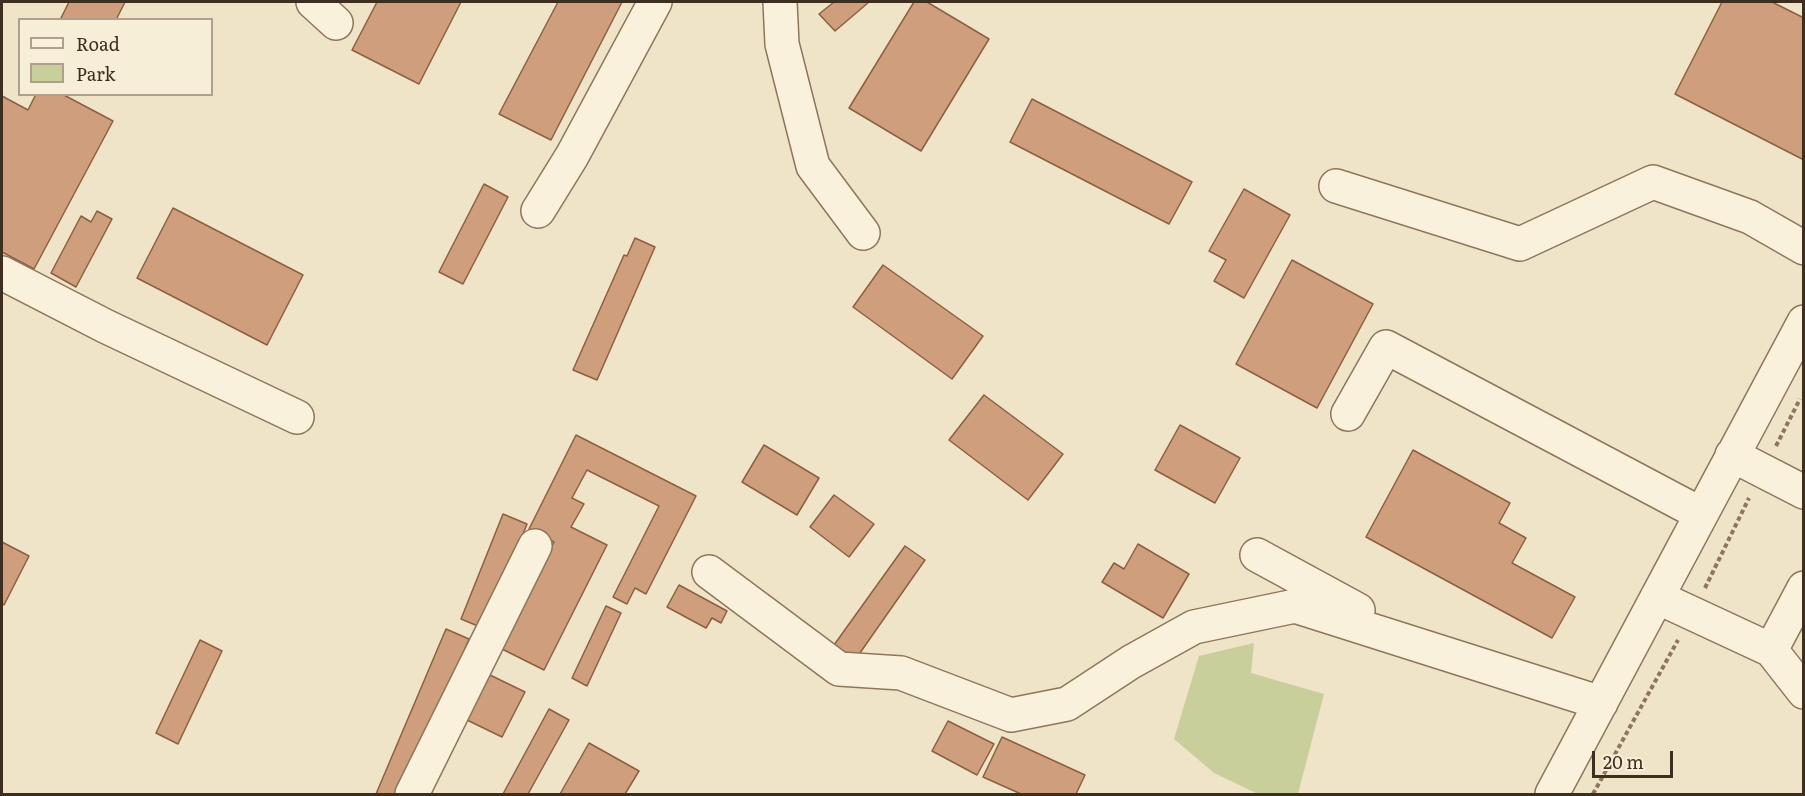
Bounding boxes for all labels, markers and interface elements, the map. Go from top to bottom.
legend [18,18,213,96]
text: Road [76,30,120,57]
text: Park [76,60,115,87]
scale bar [1595,739,1676,777]
text: 20 m [1603,748,1644,775]

